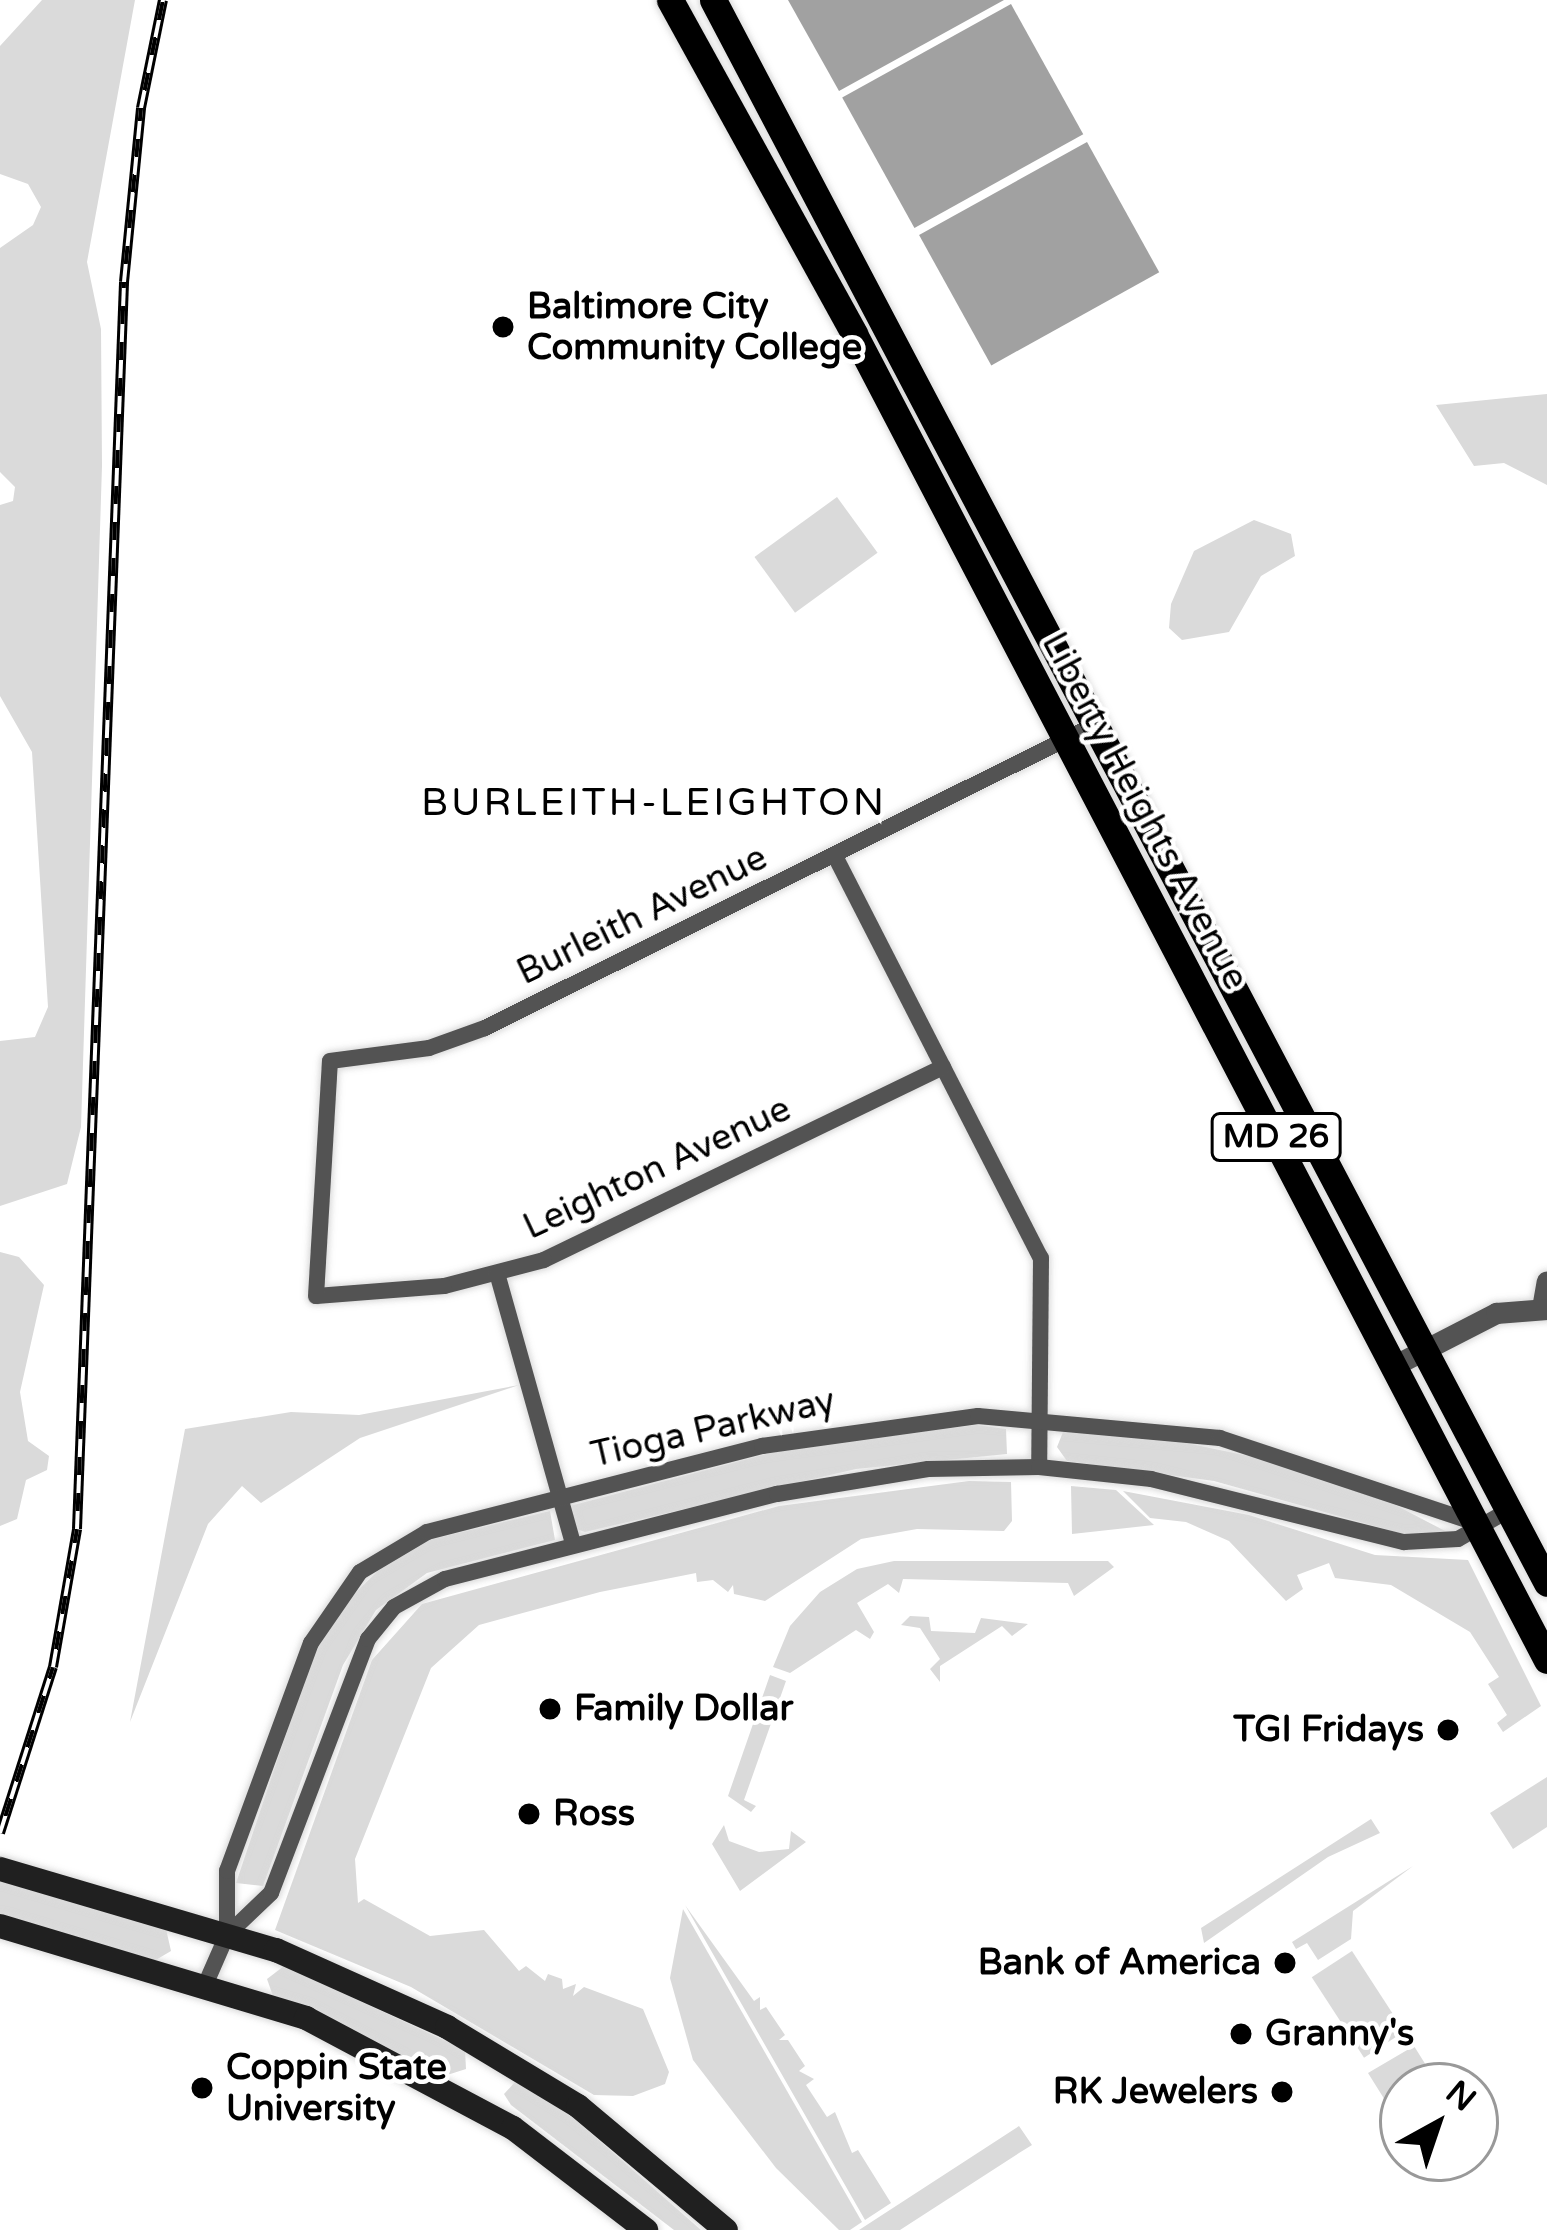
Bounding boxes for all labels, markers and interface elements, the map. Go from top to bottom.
place label: Baltimore City Community College [527,284,862,369]
marker: Baltimore City Community College [490,314,516,340]
street label: Liberty Heights Avenue [1032,625,1258,997]
district label: BURLEITH-LEIGHTON [421,780,887,826]
street label: Burleith Avenue [510,836,774,994]
street label: Leighton Avenue [517,1087,797,1249]
road number: MD 26 [1210,1110,1342,1164]
street label: Tioga Parkway [587,1379,839,1477]
place label: Family Dollar [574,1687,793,1731]
marker: Family Dollar [537,1696,563,1722]
place label: TGI Fridays [1233,1708,1424,1752]
marker: TGI Fridays [1435,1717,1461,1743]
place label: Ross [553,1792,635,1836]
marker: Ross [516,1801,542,1827]
place label: Bank of America [978,1941,1261,1985]
marker: Bank of America [1272,1950,1298,1976]
place label: Granny's [1265,2012,1414,2056]
marker: Granny's [1228,2021,1254,2047]
place label: Coppin State University [226,2045,447,2130]
north arrow [1379,2062,1499,2182]
place label: RK Jewelers [1053,2070,1258,2114]
text: N [1438,2073,1483,2120]
marker: Coppin State University [189,2075,215,2101]
marker: RK Jewelers [1269,2079,1295,2105]

